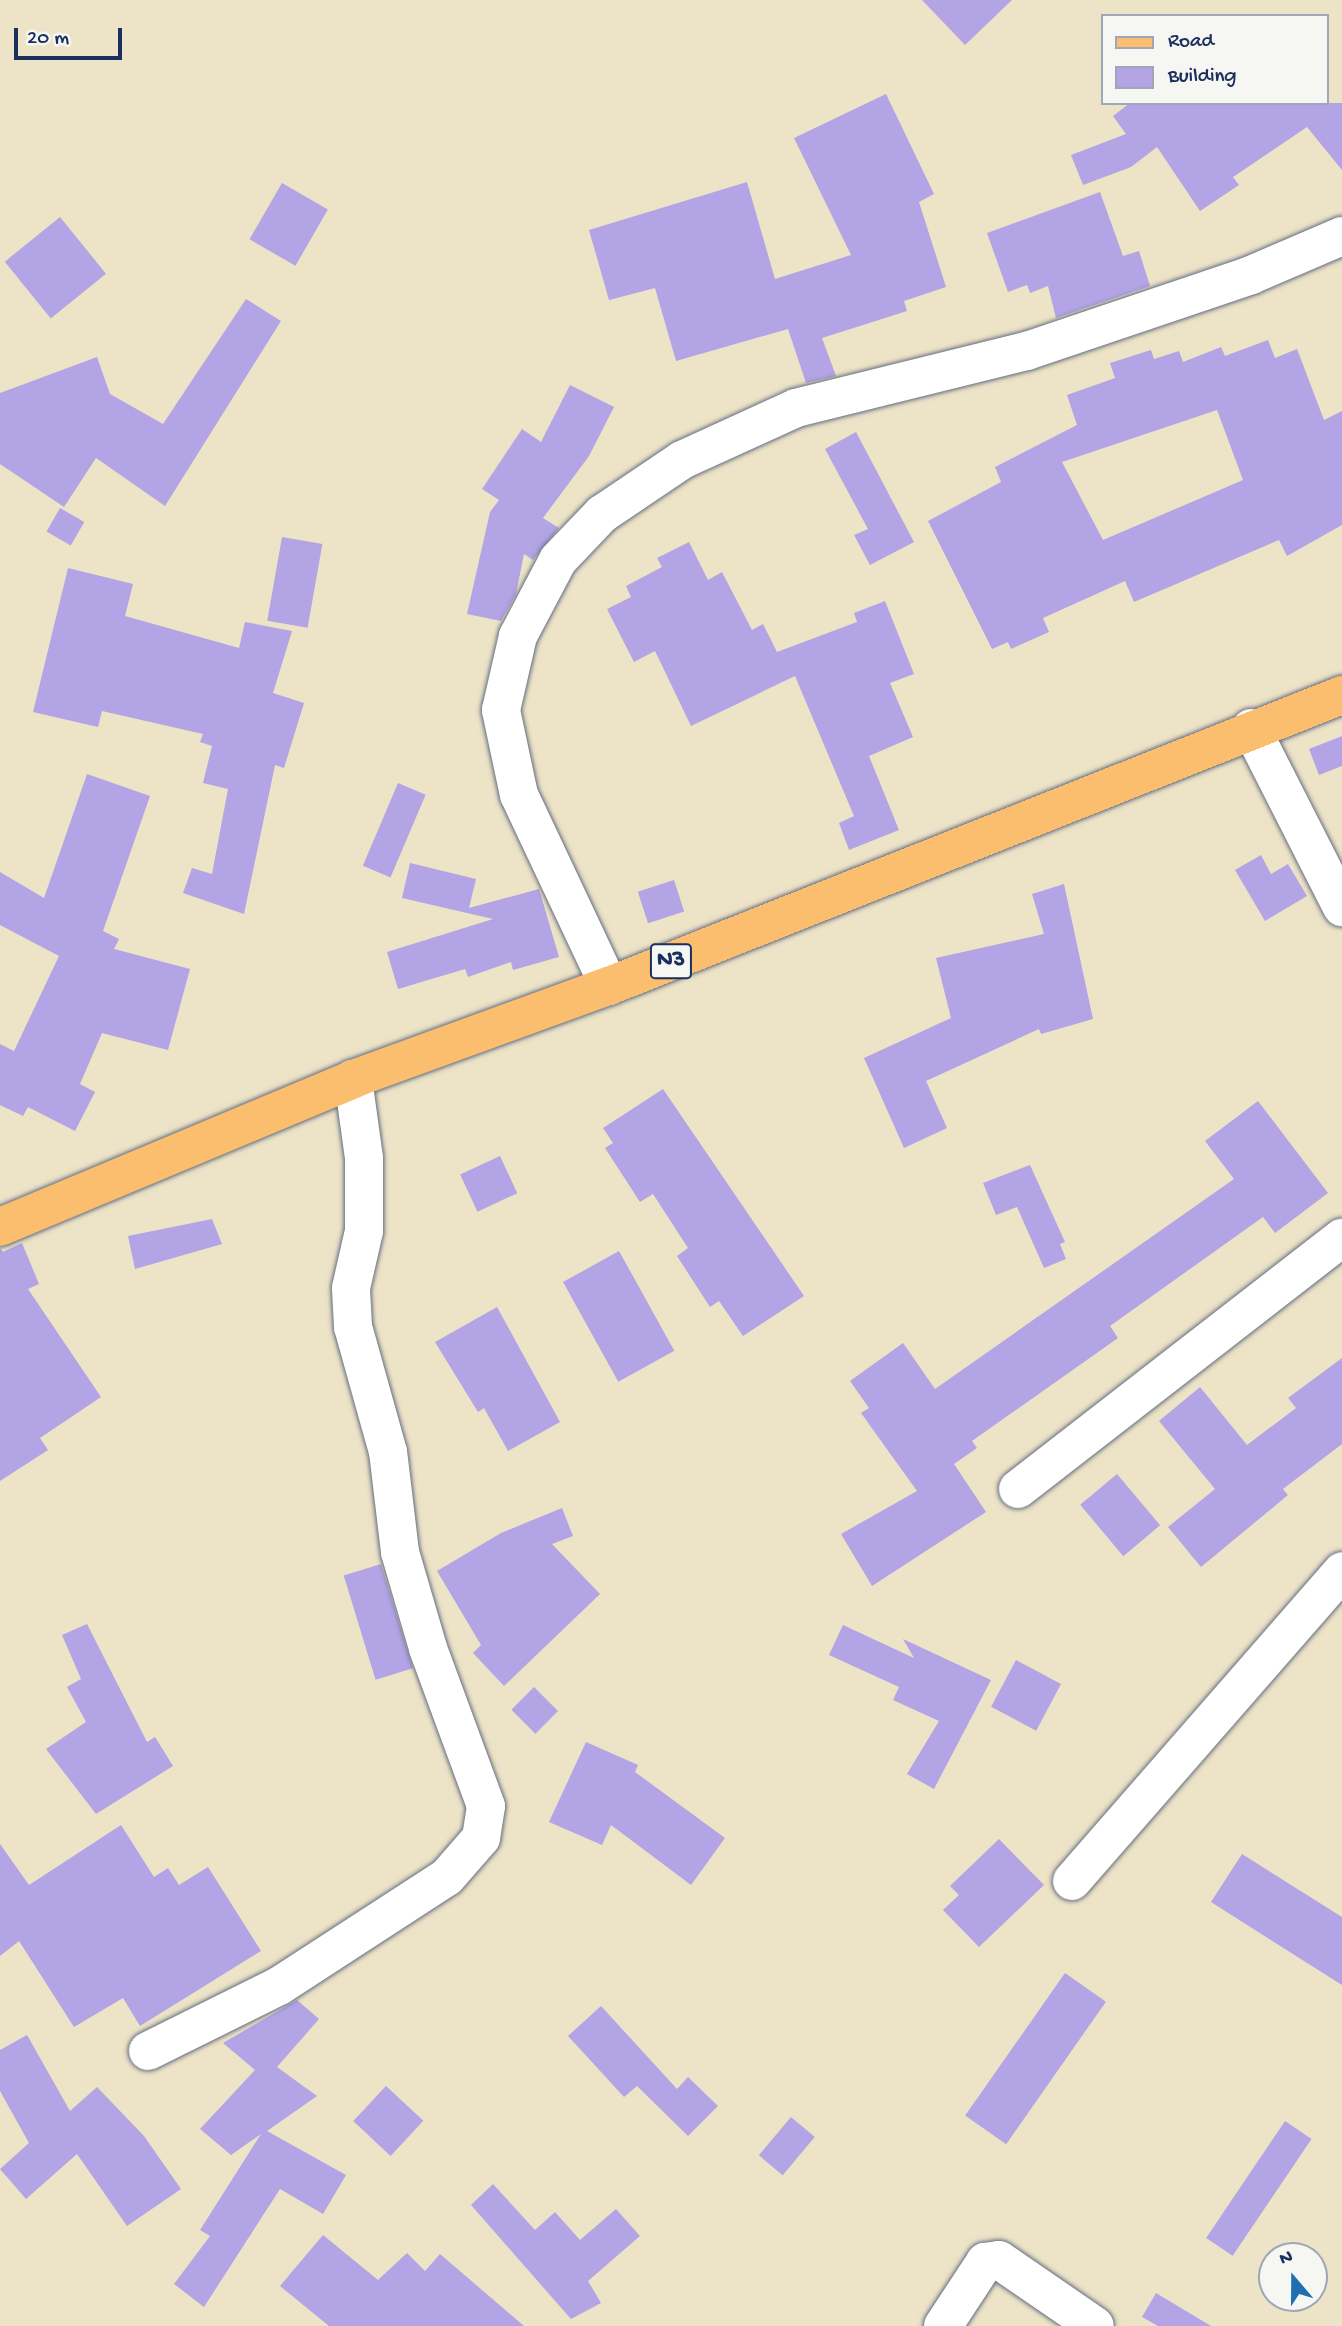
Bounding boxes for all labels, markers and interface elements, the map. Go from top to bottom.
scale bar [18,14,126,58]
legend [1100,14,1328,105]
text: 20 m [27,27,69,52]
text: Road [1168,30,1214,55]
text: Building [1168,65,1237,90]
road number: N3 [648,940,694,981]
north arrow [1258,2242,1328,2312]
text: N [1277,2246,1296,2272]

